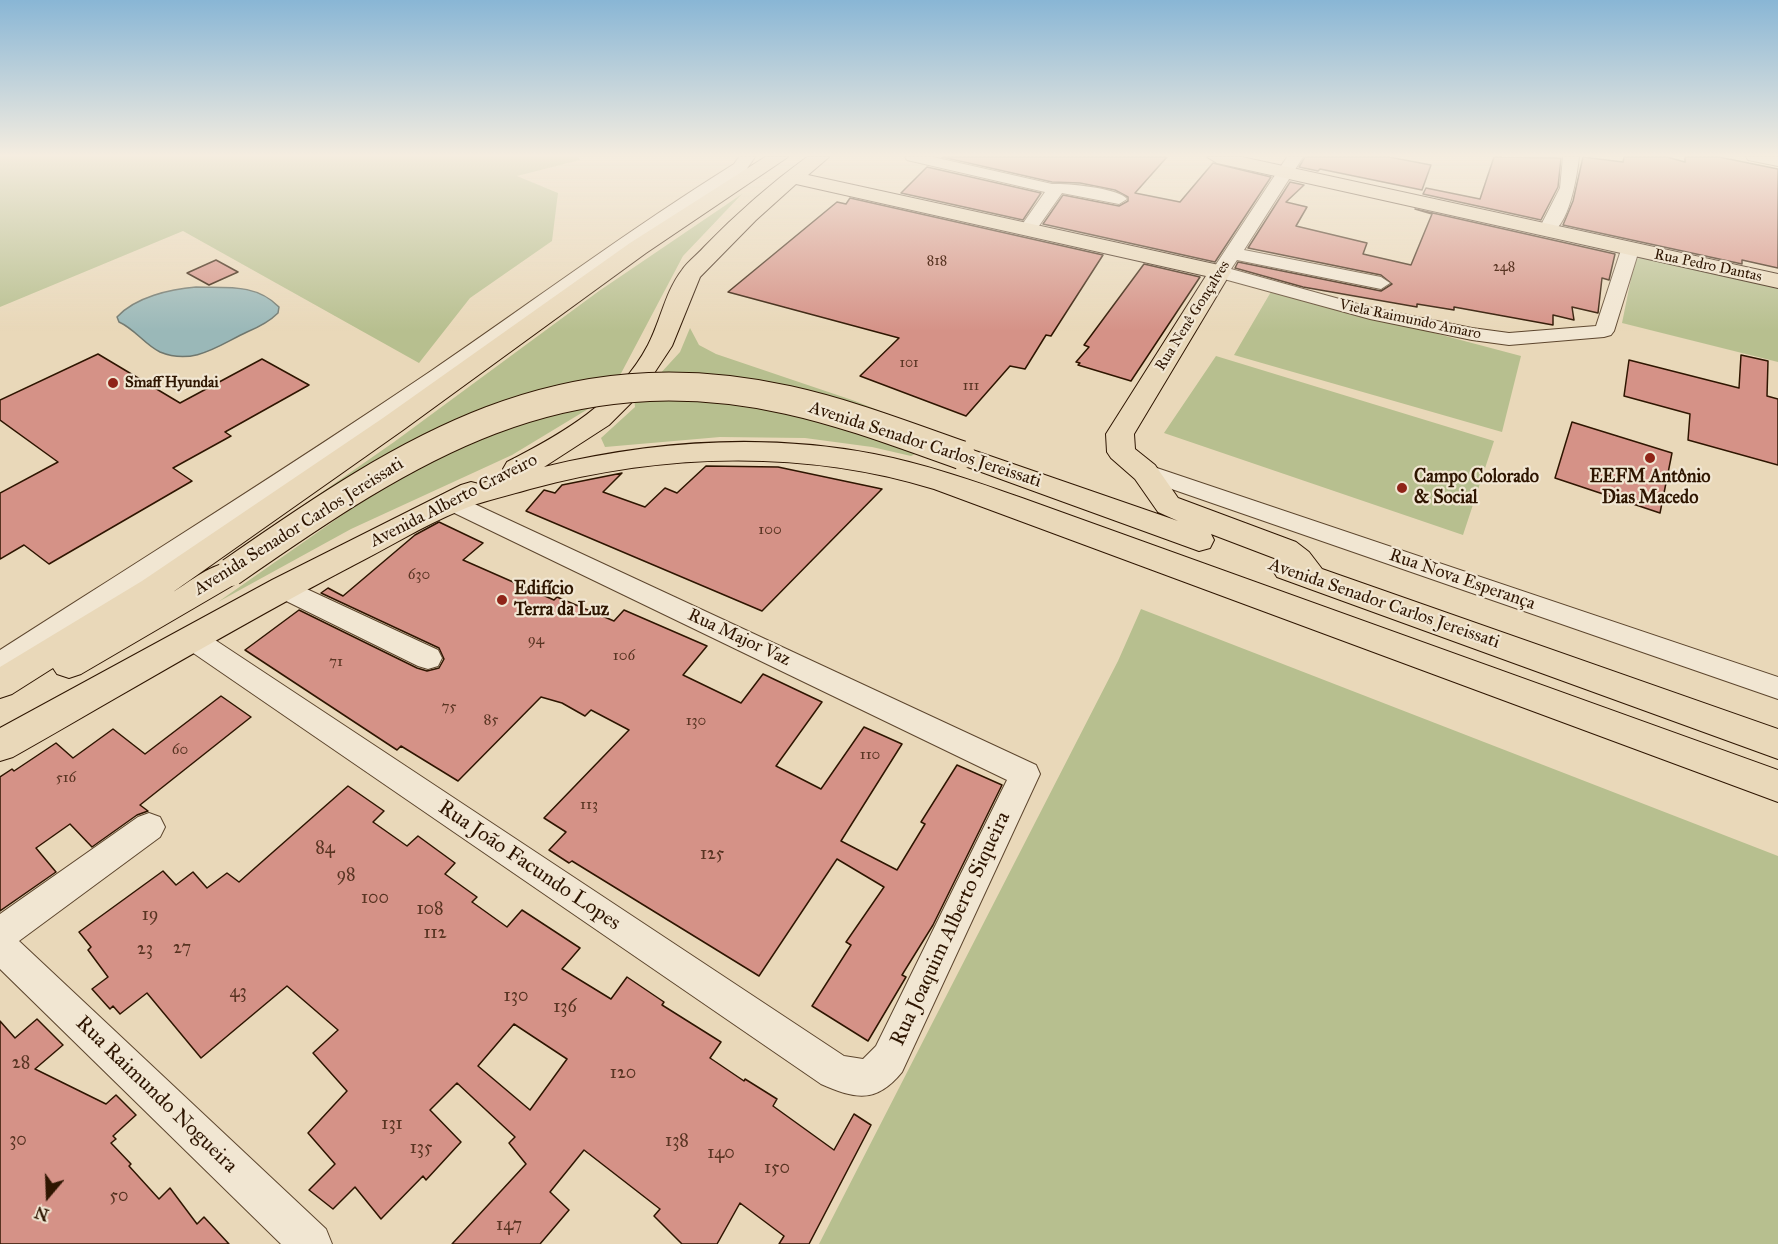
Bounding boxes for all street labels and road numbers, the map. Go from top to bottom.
street label: Rua Pedro Dantas [1652,246,1764,286]
street label: Rua Nenê Gonçalves [1152,258,1234,374]
street label: Viela Raimundo Amaro [1337,296,1483,344]
street label: Avenida Senador Carlos Jereissati [806,397,1044,493]
street label: Avenida Alberto Craveiro [367,449,541,553]
street label: Avenida Senador Carlos Jereissati [190,453,408,601]
street label: Rua Nova Esperança [1386,545,1538,615]
street label: Avenida Senador Carlos Jereissati [1266,554,1502,654]
street label: Rua Major Vaz [684,605,794,671]
street label: Rua João Facundo Lopes [433,796,625,936]
street label: Rua Joaquim Alberto Siqueira [886,808,1016,1050]
street label: Rua Raimundo Nogueira [70,1011,242,1179]

